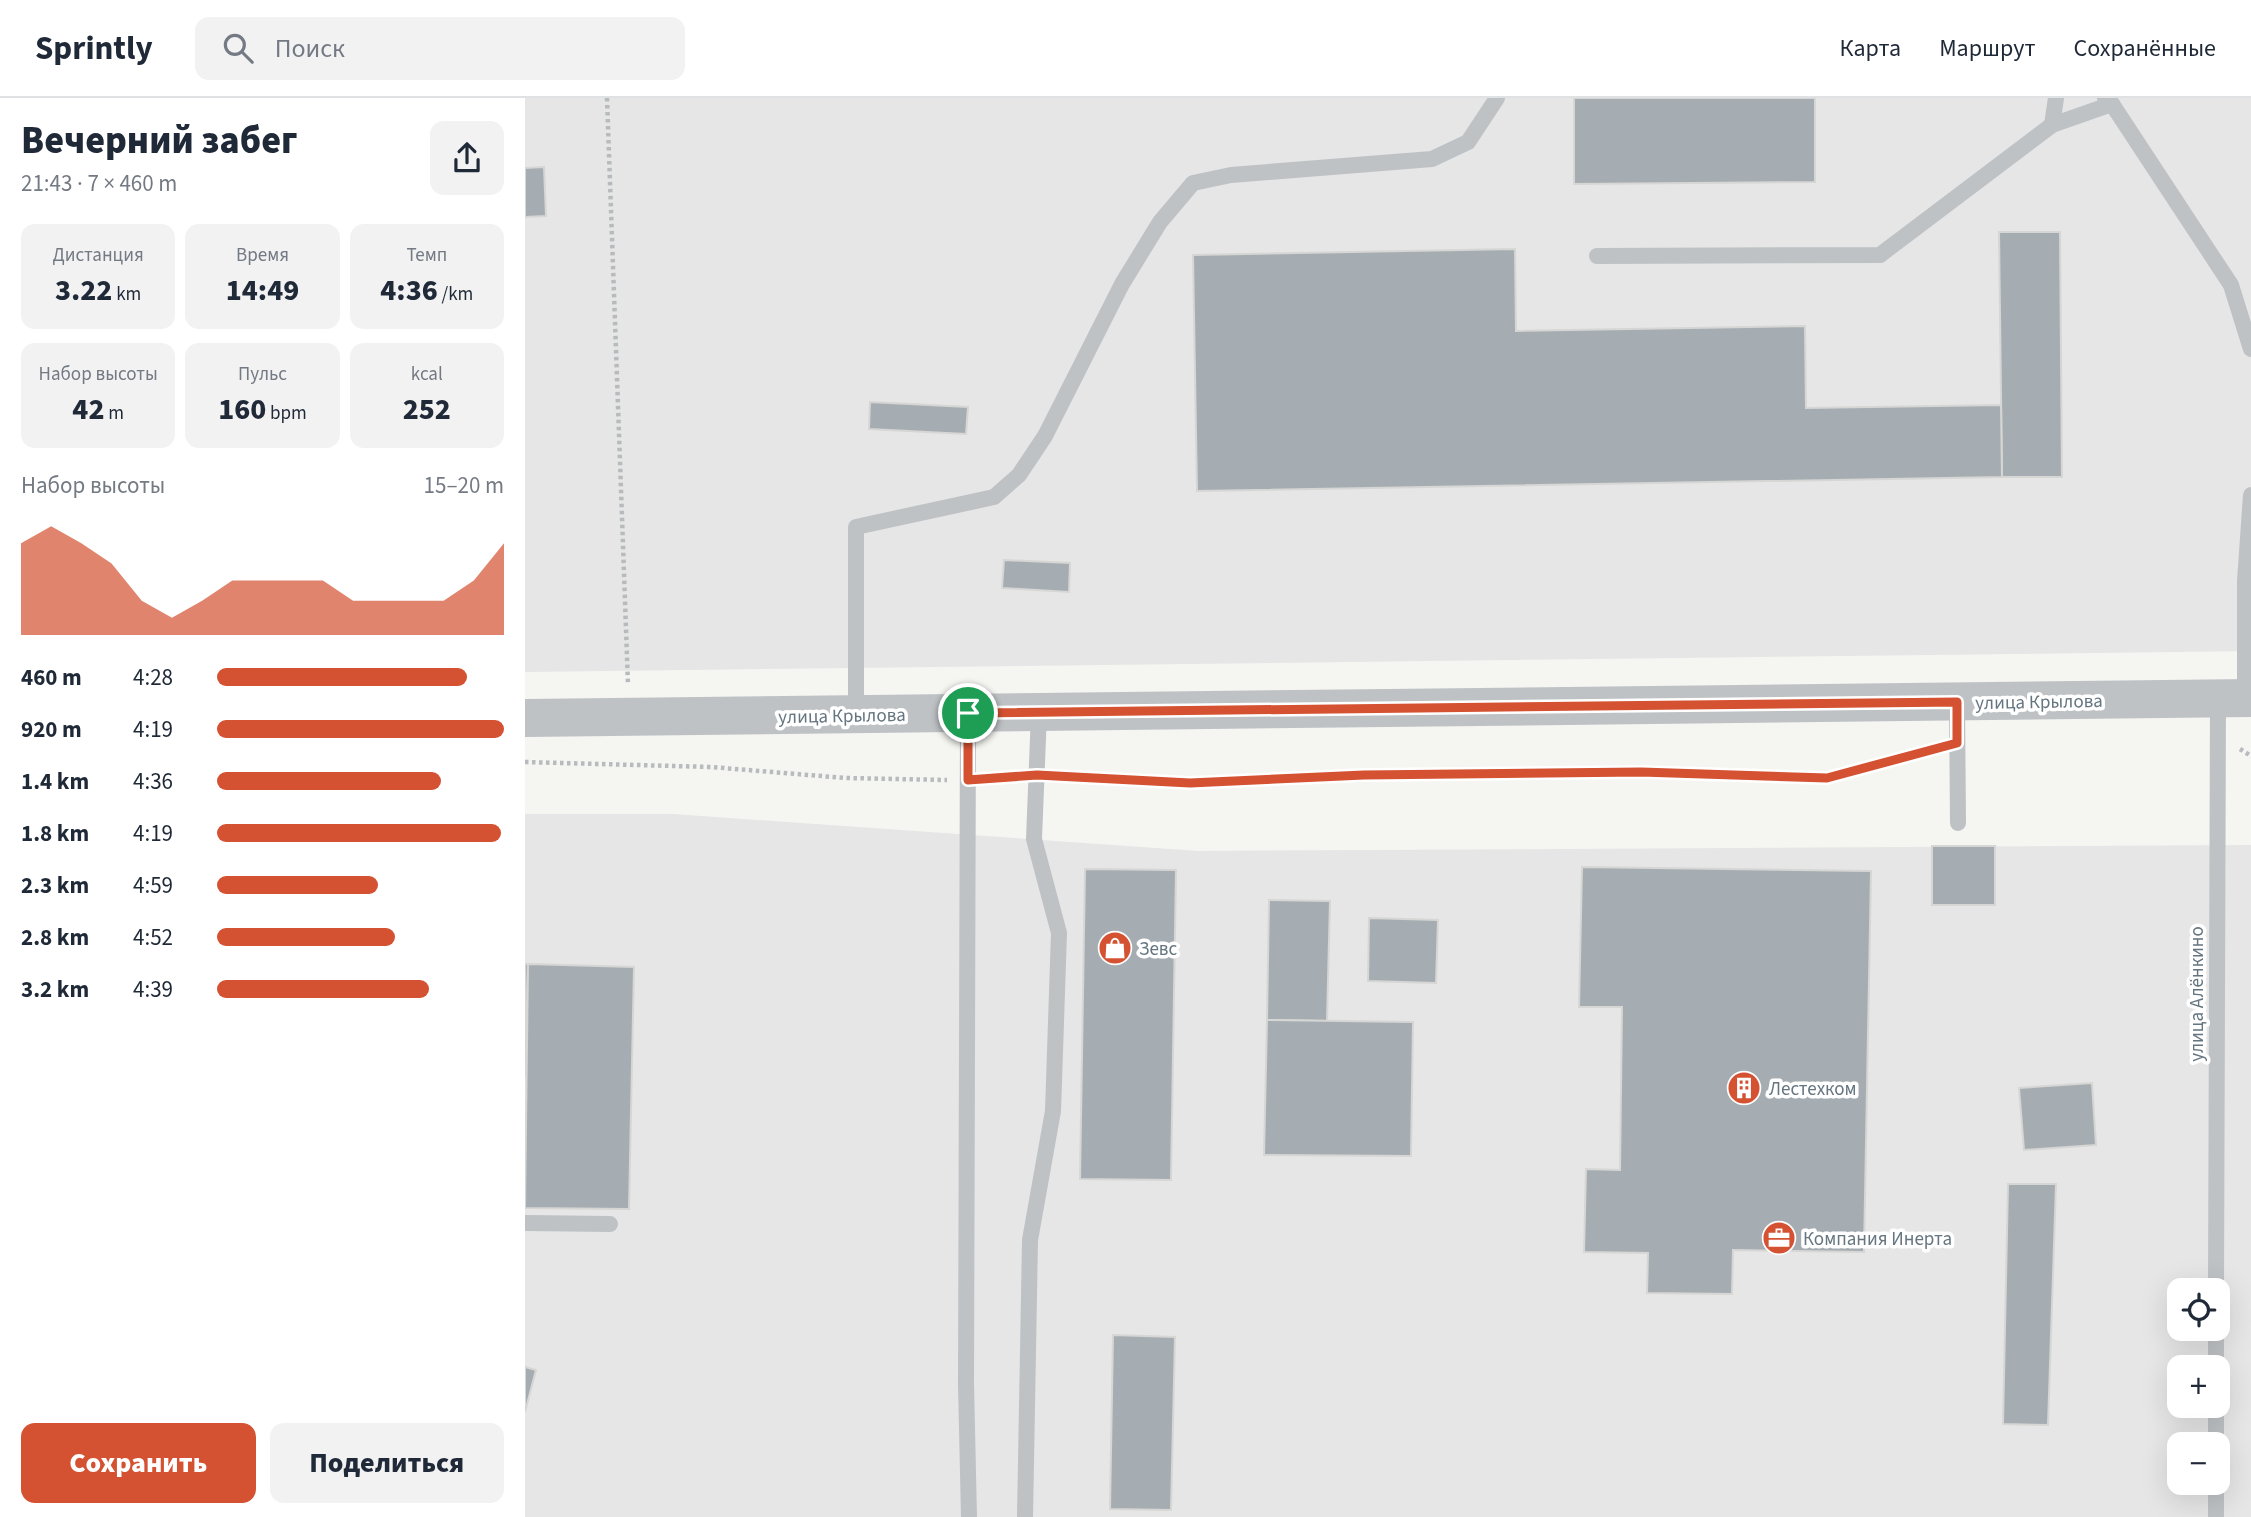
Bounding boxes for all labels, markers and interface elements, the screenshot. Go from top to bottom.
search box [195,17,685,80]
text: Sprintly [35,25,153,72]
icon: search [219,29,257,67]
text: Поиск [275,30,345,67]
text: Карта [1840,31,1901,66]
text: Маршрут [1939,31,2035,66]
text: Сохранённые [2073,31,2216,66]
text: Вечерний забег [21,114,298,168]
button: share [430,121,504,195]
text: 21:43 · 7 × 460 m [21,167,177,200]
text: Дистанция [53,242,144,269]
text: Время [236,242,289,269]
text: Темп [406,242,447,269]
text: 3.22 [55,269,112,312]
text: 14:49 [226,269,299,312]
text: 4:36 [380,269,438,312]
text: km [112,281,141,308]
text: /km [438,281,473,308]
text: Набор высоты [39,361,158,388]
text: Пульс [238,361,287,388]
text: kcal [411,361,443,388]
text: 42 [72,388,104,431]
text: 160 [218,388,266,431]
text: 252 [403,388,451,431]
text: m [104,400,124,427]
text: bpm [266,400,307,427]
text: Набор высоты [21,469,165,502]
text: 15–20 m [424,469,504,502]
text: 460 m [21,661,82,694]
text: 4:28 [133,661,173,694]
pin [938,683,998,743]
street label: улица Крылова [1975,688,2103,717]
icon: arrive [949,694,987,732]
street label: улица Крылова [778,702,906,731]
text: 920 m [21,713,82,746]
text: 4:19 [133,713,173,746]
text: 1.4 km [21,765,89,798]
text: 4:36 [133,765,173,798]
text: 1.8 km [21,817,89,850]
text: 4:19 [133,817,173,850]
text: 2.3 km [21,869,89,902]
text: 4:59 [133,869,173,902]
text: 2.8 km [21,921,89,954]
text: 4:52 [133,921,173,954]
street label: улица Алёнкино [2184,926,2211,1062]
shop icon: Зевс [1096,929,1134,967]
place label: Зевс [1139,936,1178,963]
text: 3.2 km [21,973,89,1006]
text: 4:39 [133,973,173,1006]
building icon: Лестехком [1725,1069,1763,1107]
place label: Лестехком [1769,1076,1857,1103]
office icon: Компания Инерта [1760,1219,1798,1257]
place label: Компания Инерта [1803,1226,1952,1253]
map controls [2167,1278,2230,1495]
button: locate [2167,1278,2230,1341]
button: + [2167,1355,2230,1418]
button: Сохранить [21,1423,256,1503]
button: Поделиться [270,1423,504,1503]
button: − [2167,1432,2230,1495]

